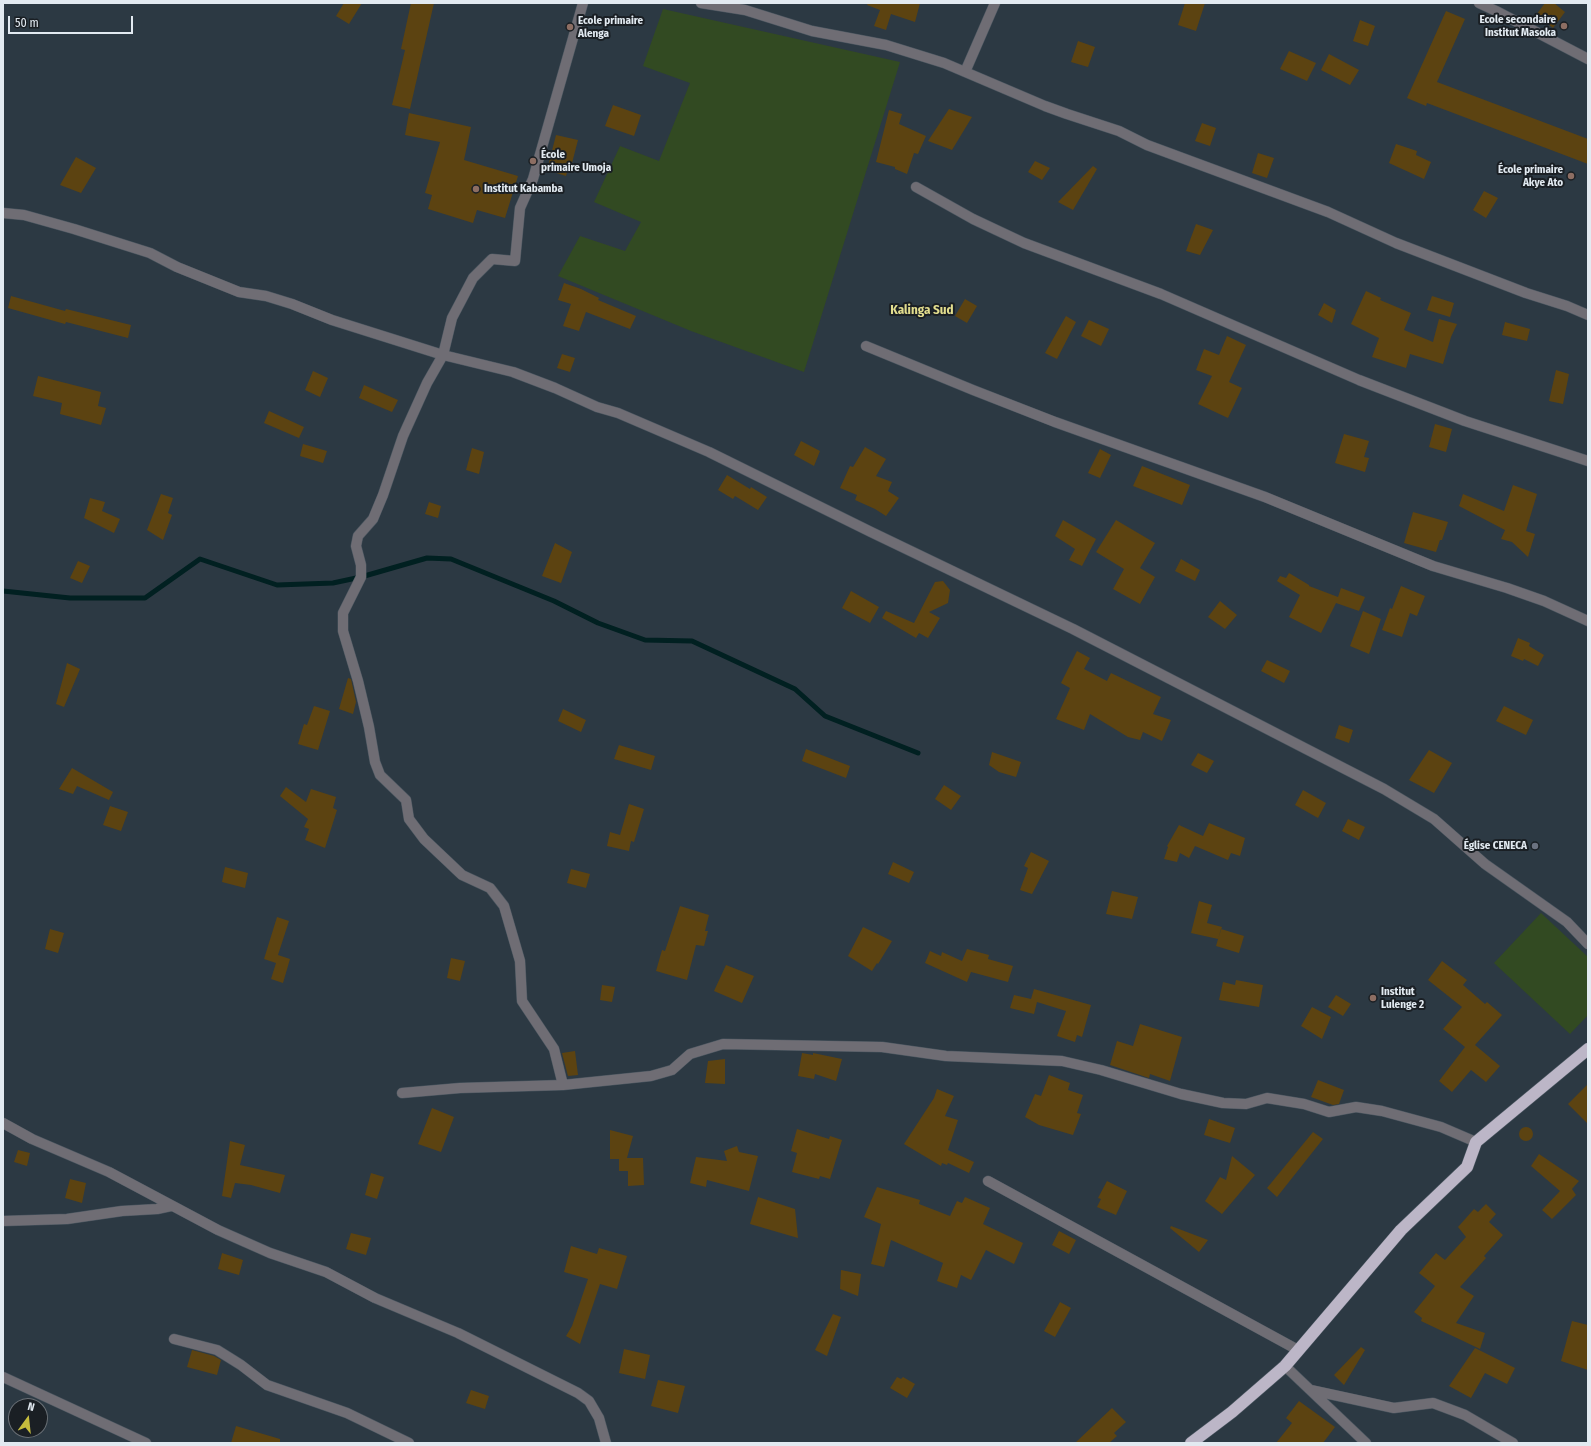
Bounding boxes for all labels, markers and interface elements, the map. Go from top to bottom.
scale bar [10,8,135,34]
place label: Ecole secondaire Institut Masoka [1480,13,1556,39]
place label: Ecole primaire Alenga [578,14,643,40]
text: 50 m [15,16,39,30]
marker: Ecole secondaire Institut Masoka [1559,21,1569,31]
marker: Ecole primaire Alenga [565,22,575,32]
place label: École primaire Umoja [541,148,611,174]
marker: École primaire Umoja [528,156,538,166]
place label: École primaire Akye Ato [1498,163,1563,189]
marker: École primaire Akye Ato [1566,171,1576,181]
place label: Institut Kabamba [484,182,563,196]
marker: Institut Kabamba [471,184,481,194]
district label: Kalinga Sud [890,302,954,318]
place label: Église CENECA [1464,839,1527,853]
marker: Église CENECA [1530,841,1540,851]
place label: Institut Lulenge 2 [1381,985,1424,1011]
marker: Institut Lulenge 2 [1368,993,1378,1003]
north arrow [8,1398,48,1438]
text: N [26,1400,36,1414]

